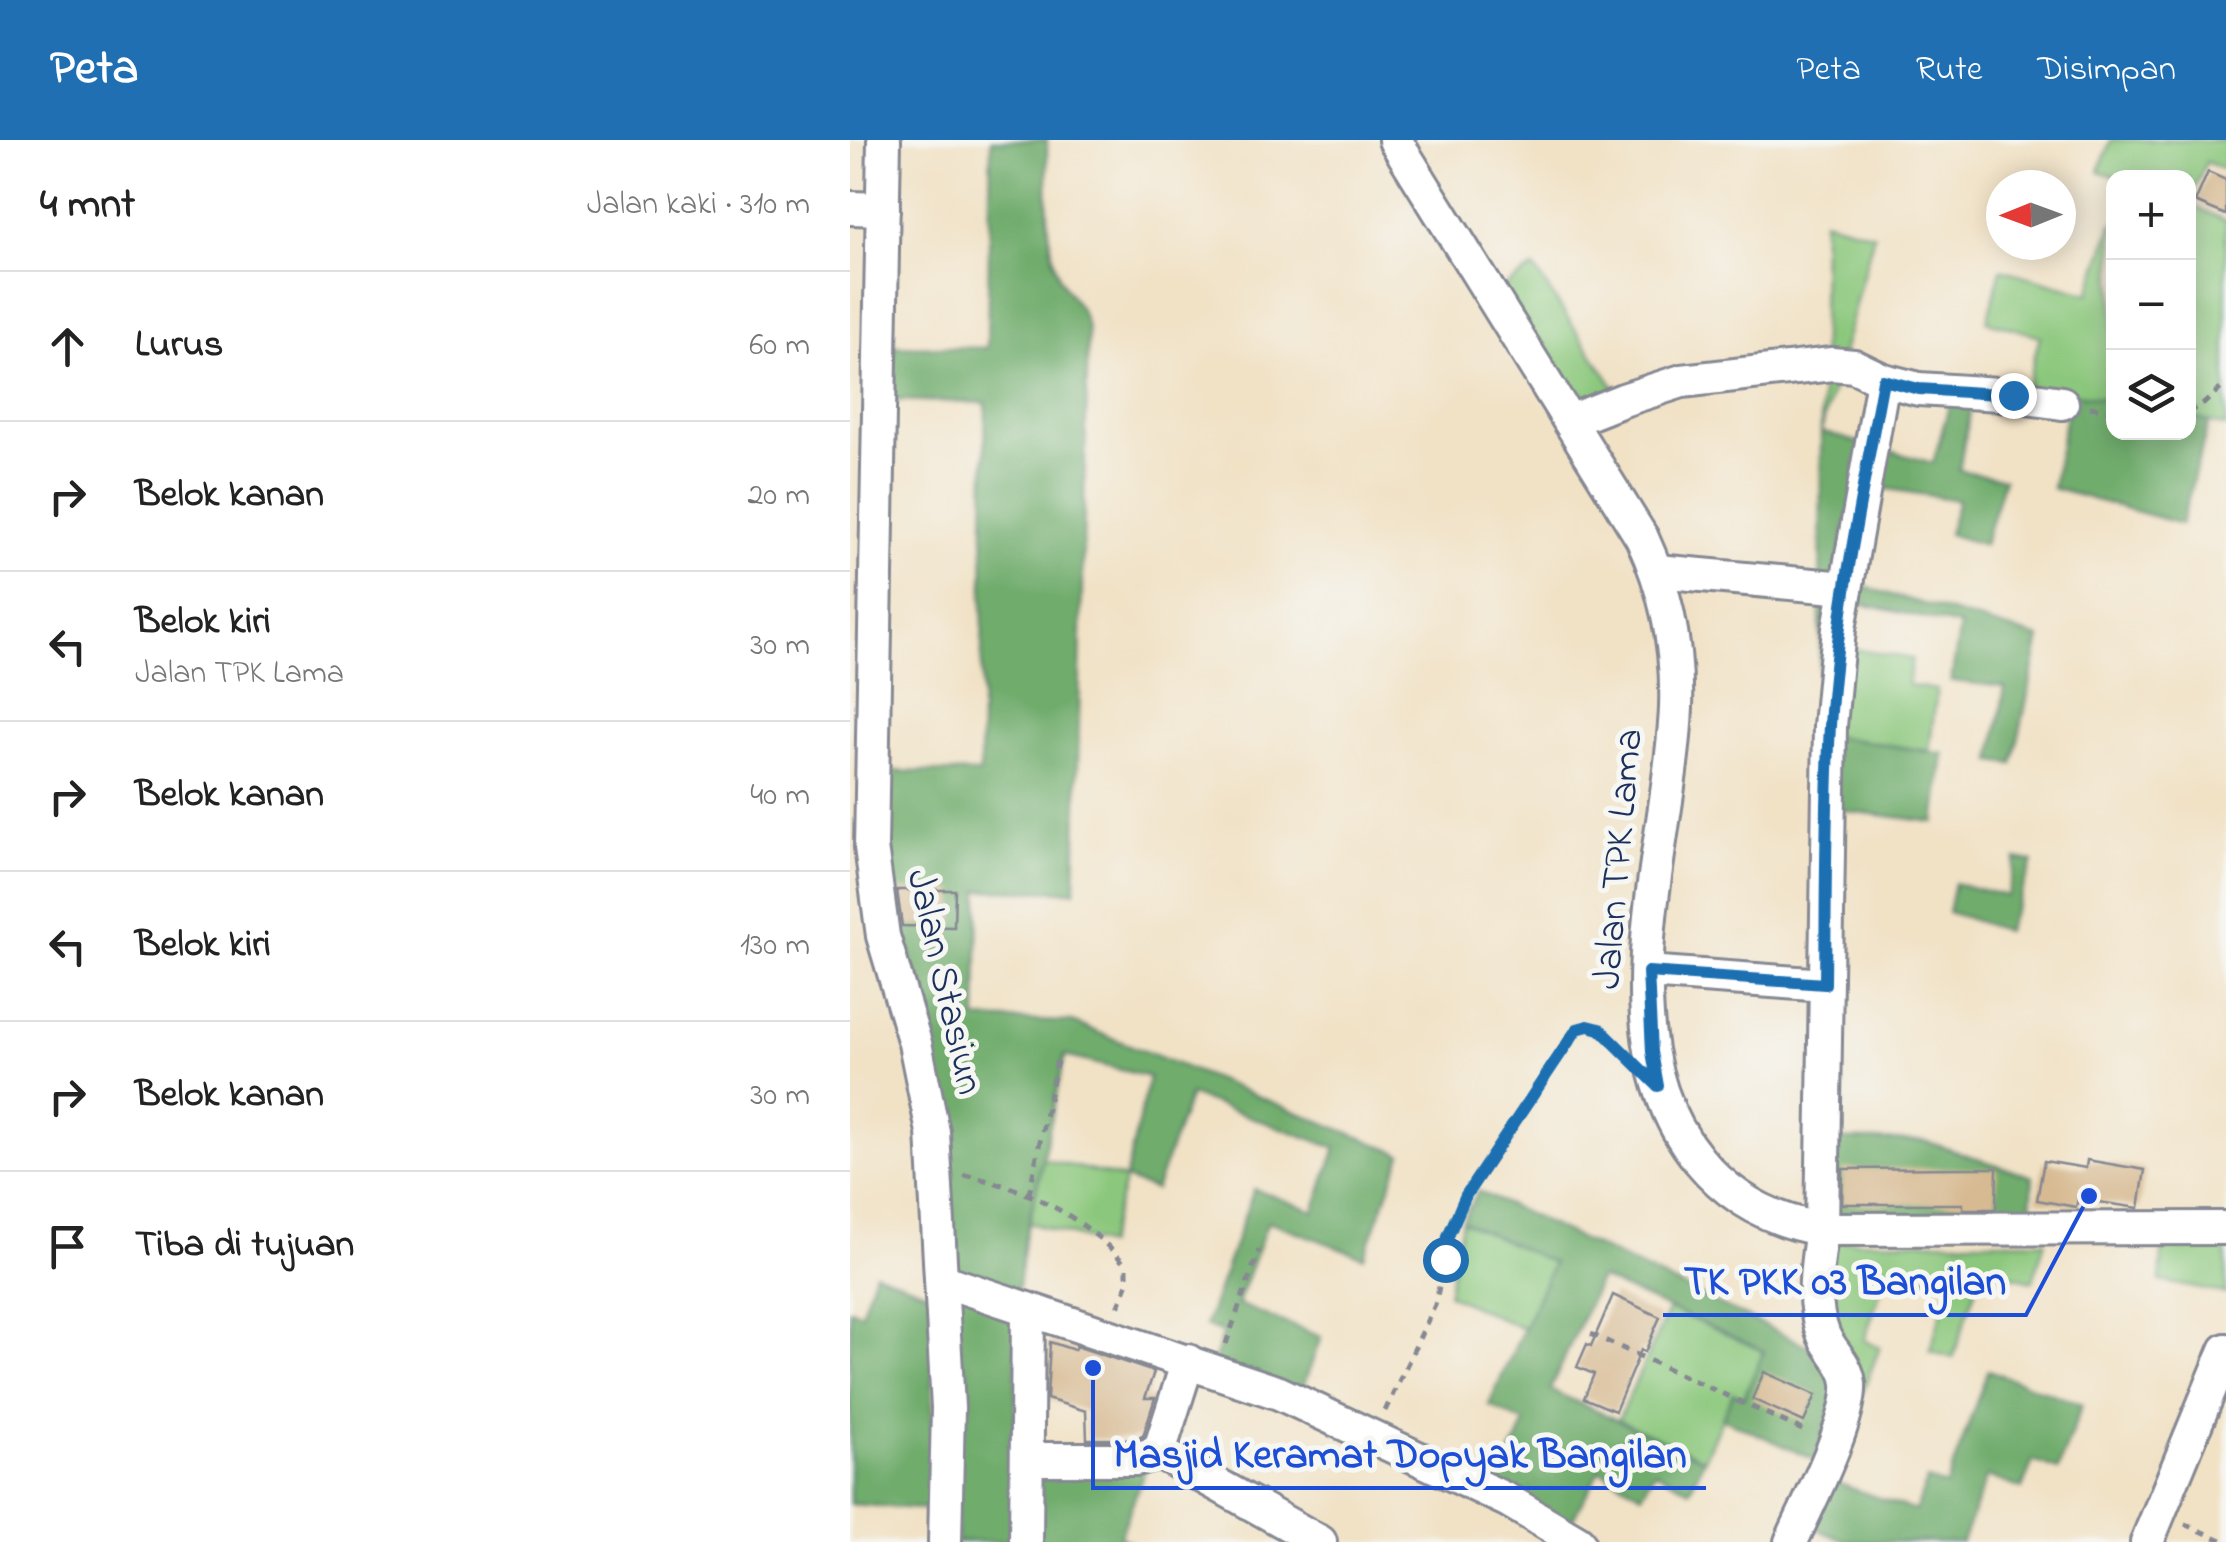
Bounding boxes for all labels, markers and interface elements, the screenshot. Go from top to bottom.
text: Peta [50,35,138,105]
text: Peta [1796,45,1861,96]
text: Rute [1916,45,1983,96]
text: Disimpan [2038,45,2176,96]
north arrow [1986,170,2076,260]
map controls [2106,170,2196,440]
button: + [2106,170,2196,260]
text: 4 mnt [40,175,135,236]
text: Jalan kaki · 310 m [587,182,810,229]
button: − [2106,260,2196,350]
text: Lurus [135,318,223,374]
icon: ahead [40,319,95,374]
text: 60 m [749,323,810,370]
button: layers [2106,350,2196,440]
route end [1991,373,2037,419]
text: Belok kanan [135,468,324,524]
icon: right [40,469,95,524]
text: 20 m [747,473,810,520]
text: Belok kiri [135,595,271,651]
icon: left [40,619,95,674]
text: 30 m [750,623,810,670]
text: Jalan TPK Lama [135,651,344,698]
street label: Jalan TPK Lama [1579,726,1661,992]
text: Belok kanan [135,768,324,824]
icon: right [40,769,95,824]
text: 40 m [750,773,810,820]
street label: Jalan Stasiun [888,863,998,1101]
text: Belok kiri [135,918,271,974]
icon: left [40,919,95,974]
text: 130 m [740,923,810,970]
text: Belok kanan [135,1068,324,1124]
icon: right [40,1069,95,1124]
text: 30 m [750,1073,810,1120]
text: Tiba di tujuan [135,1218,354,1274]
icon: arrive [40,1219,95,1274]
route start [1423,1237,1469,1283]
callout: TK PKK 03 Bangilan [1663,1243,2026,1315]
text: TK PKK 03 Bangilan [1684,1253,2006,1315]
callout: Masjid Keramat Dopyak Bangilan [1093,1416,1706,1488]
text: Masjid Keramat Dopyak Bangilan [1113,1426,1687,1488]

